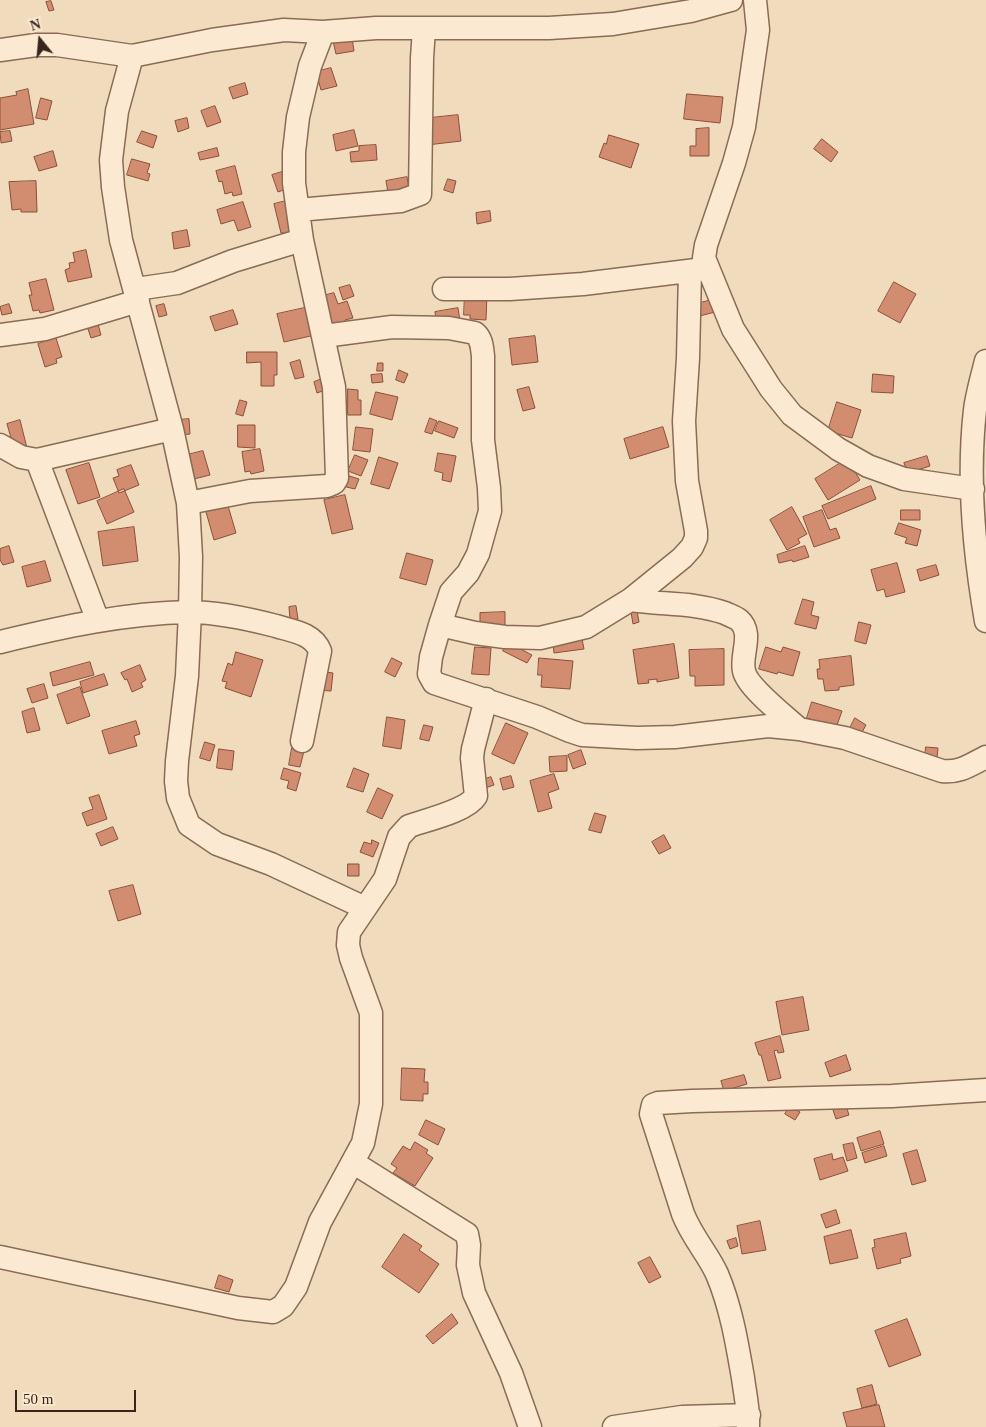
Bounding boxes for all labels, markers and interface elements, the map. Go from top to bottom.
north arrow [15,15,65,65]
text: N [28,17,43,34]
scale bar [18,1380,139,1412]
text: 50 m [23,1391,53,1407]

